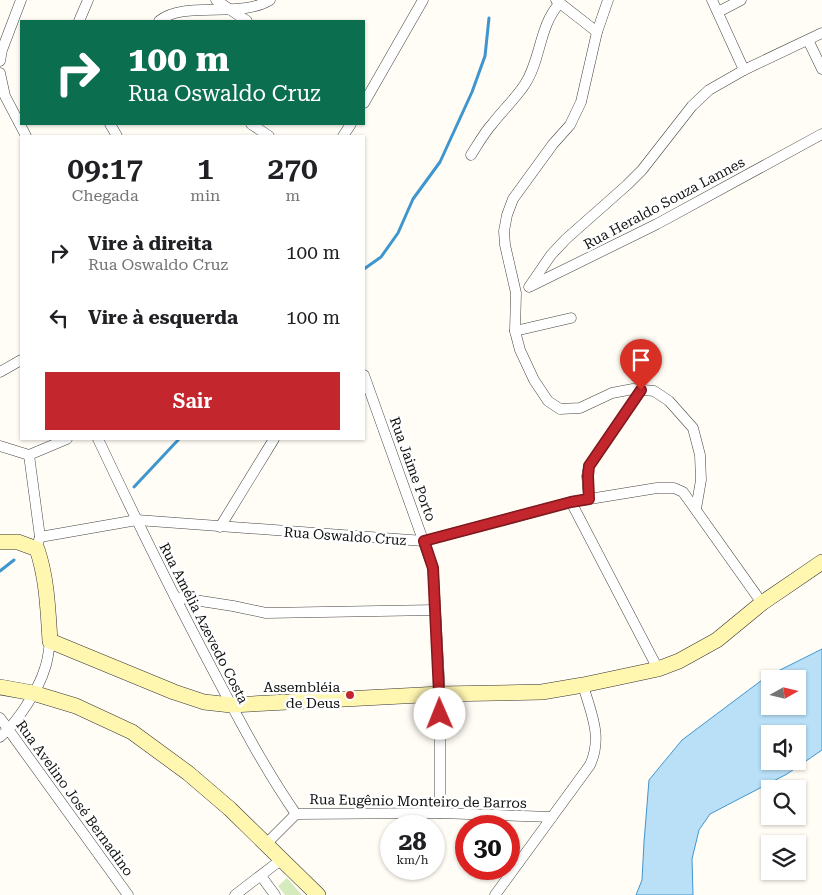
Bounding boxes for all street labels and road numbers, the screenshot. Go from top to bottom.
street label: Rua Heraldo Souza Lannes [581,154,747,252]
street label: Rua Jaime Porto [387,415,439,523]
street label: Rua Oswaldo Cruz [283,524,407,548]
street label: Rua Amélia Azevedo Costa [156,540,252,706]
street label: Rua Avelino José Bernadino [13,717,137,879]
street label: Rua Eugênio Monteiro de Barros [309,791,527,811]

